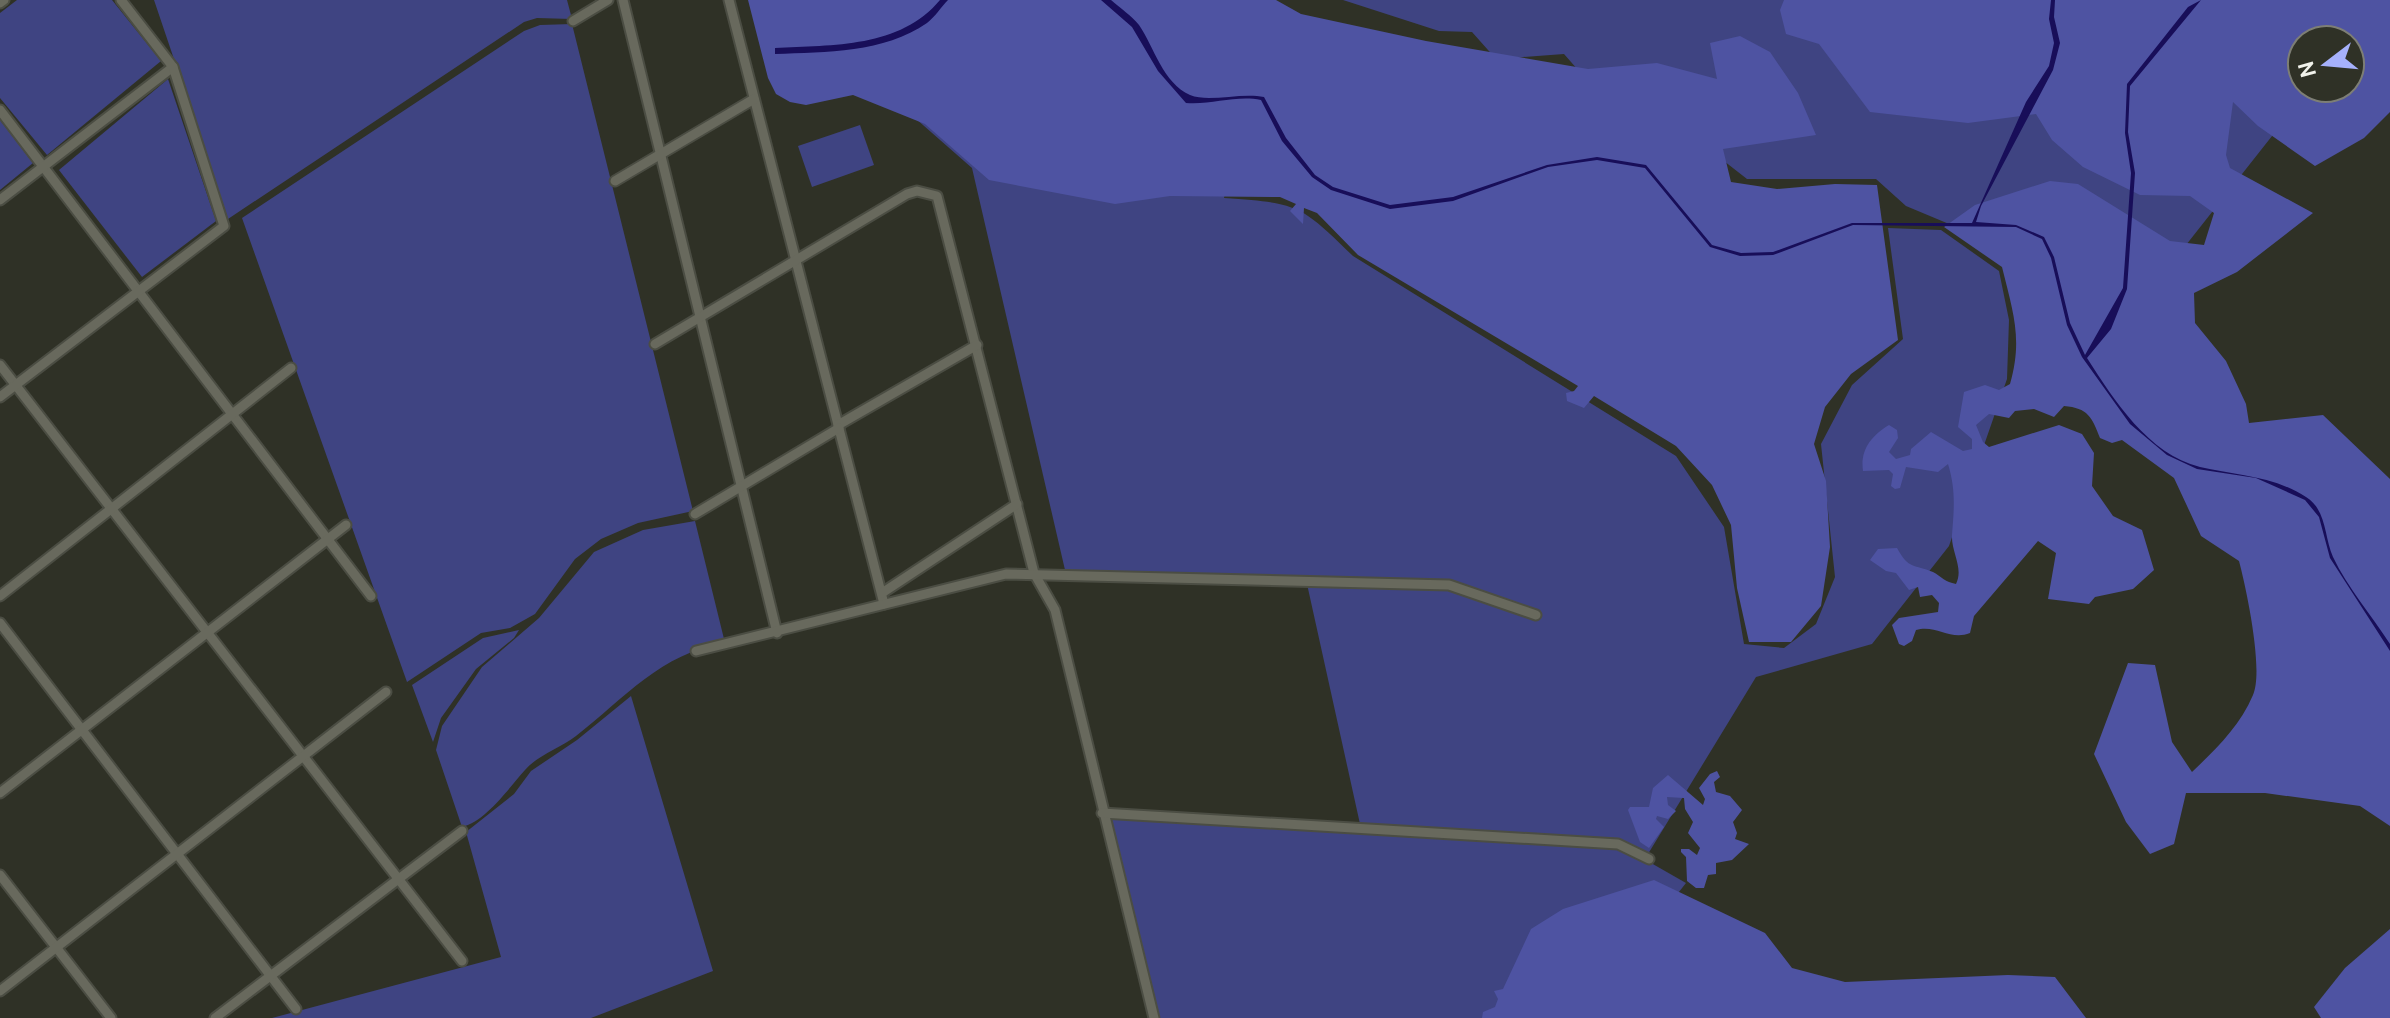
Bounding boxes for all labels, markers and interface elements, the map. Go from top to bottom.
north arrow [2286,24,2366,104]
text: N [2292,58,2322,81]

